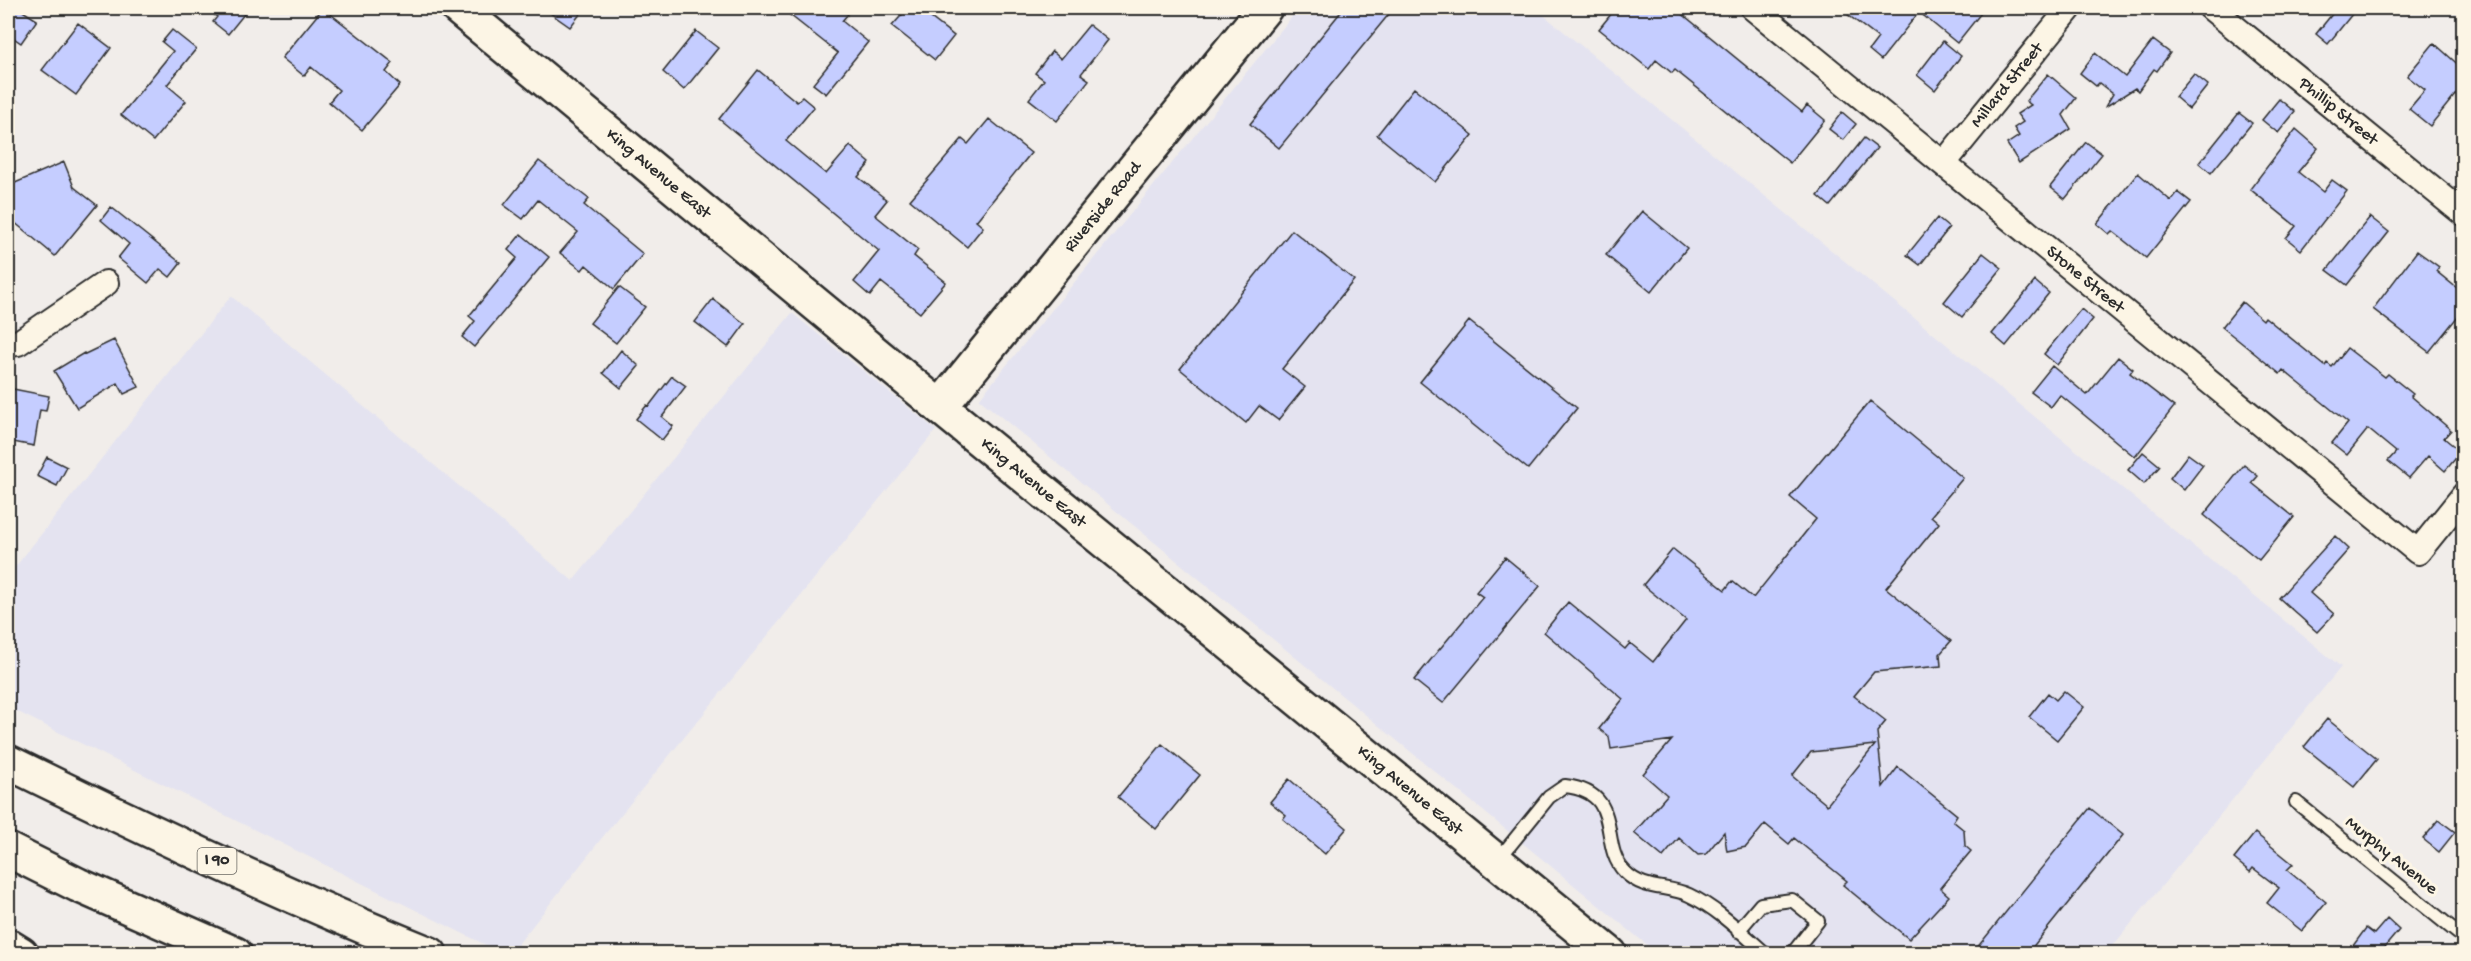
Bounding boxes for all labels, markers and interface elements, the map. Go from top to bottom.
street label: Millard Street [1966,37,2049,132]
street label: Phillip Street [2293,72,2384,151]
street label: King Avenue East [601,124,717,225]
street label: Riverside Road [1060,156,1147,257]
street label: Stone Street [2042,241,2130,319]
street label: King Avenue East [976,434,1092,534]
street label: King Avenue East [1352,741,1468,841]
street label: Murphy Avenue [2340,812,2442,900]
road number: I 90 [198,848,236,874]

